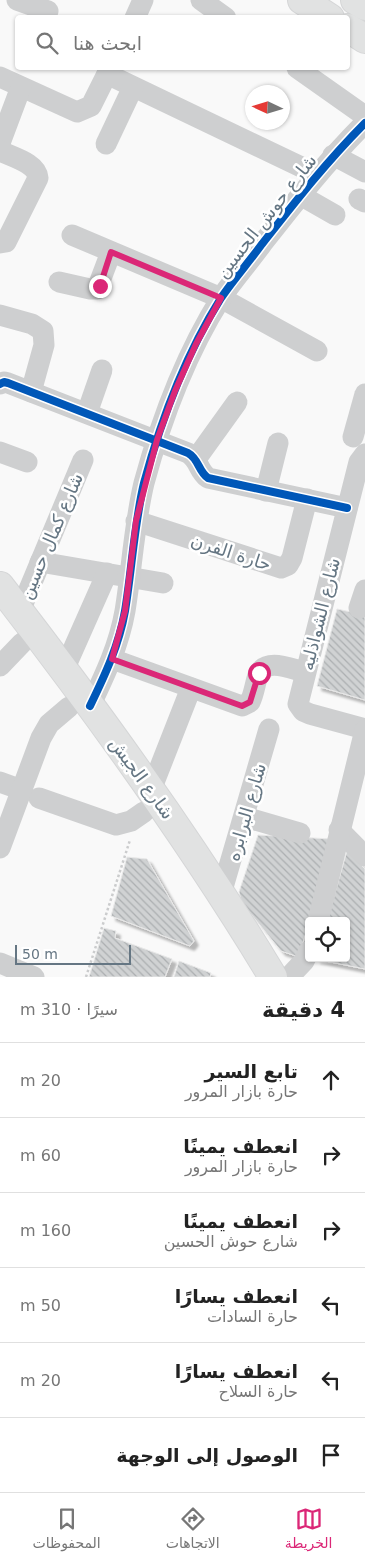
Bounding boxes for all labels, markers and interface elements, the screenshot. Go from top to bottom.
search box [15,15,350,70]
icon: search [33,29,61,57]
text: ابحث هنا [73,32,142,54]
north arrow [245,85,290,130]
street label: شارع حوش الحسين [211,150,322,283]
route end [89,275,112,298]
street label: شارع كمال حسين [15,470,88,603]
street label: حارة الفرن [188,529,274,576]
street label: شارع الشواذليه [296,556,345,673]
route start [248,662,271,685]
street label: شارع الجيش [104,733,179,824]
street label: شارع البرابره [222,761,271,864]
map controls [305,917,350,962]
button: locate [305,917,350,962]
scale bar [15,942,131,965]
text: 50 m [22,946,58,962]
text: 4 دقيقة [262,998,345,1022]
text: سيرًا · 310 m [20,1000,118,1019]
text: تابع السير [204,1060,298,1082]
icon: ahead [317,1066,345,1094]
text: 20 m [20,1071,61,1090]
text: حارة بازار المرور [185,1082,298,1101]
text: انعطف يمينًا [183,1135,298,1157]
icon: right [317,1141,345,1169]
text: 60 m [20,1146,61,1165]
text: حارة بازار المرور [185,1157,298,1176]
text: انعطف يمينًا [183,1210,298,1232]
icon: right [317,1216,345,1244]
text: 160 m [20,1221,71,1240]
text: شارع حوش الحسين [164,1232,298,1251]
text: انعطف يسارًا [175,1285,298,1307]
icon: left [317,1291,345,1319]
text: 50 m [20,1296,61,1315]
text: حارة السادات [207,1307,298,1326]
text: انعطف يسارًا [175,1360,298,1382]
icon: left [317,1366,345,1394]
text: 20 m [20,1371,61,1390]
text: حارة السلاح [219,1382,298,1401]
icon: arrive [317,1441,345,1469]
text: الوصول إلى الوجهة [116,1444,298,1466]
tab: المحفوظات [33,1505,101,1551]
tab: الاتجاهات [166,1505,220,1551]
tab: الخريطة [285,1505,333,1551]

